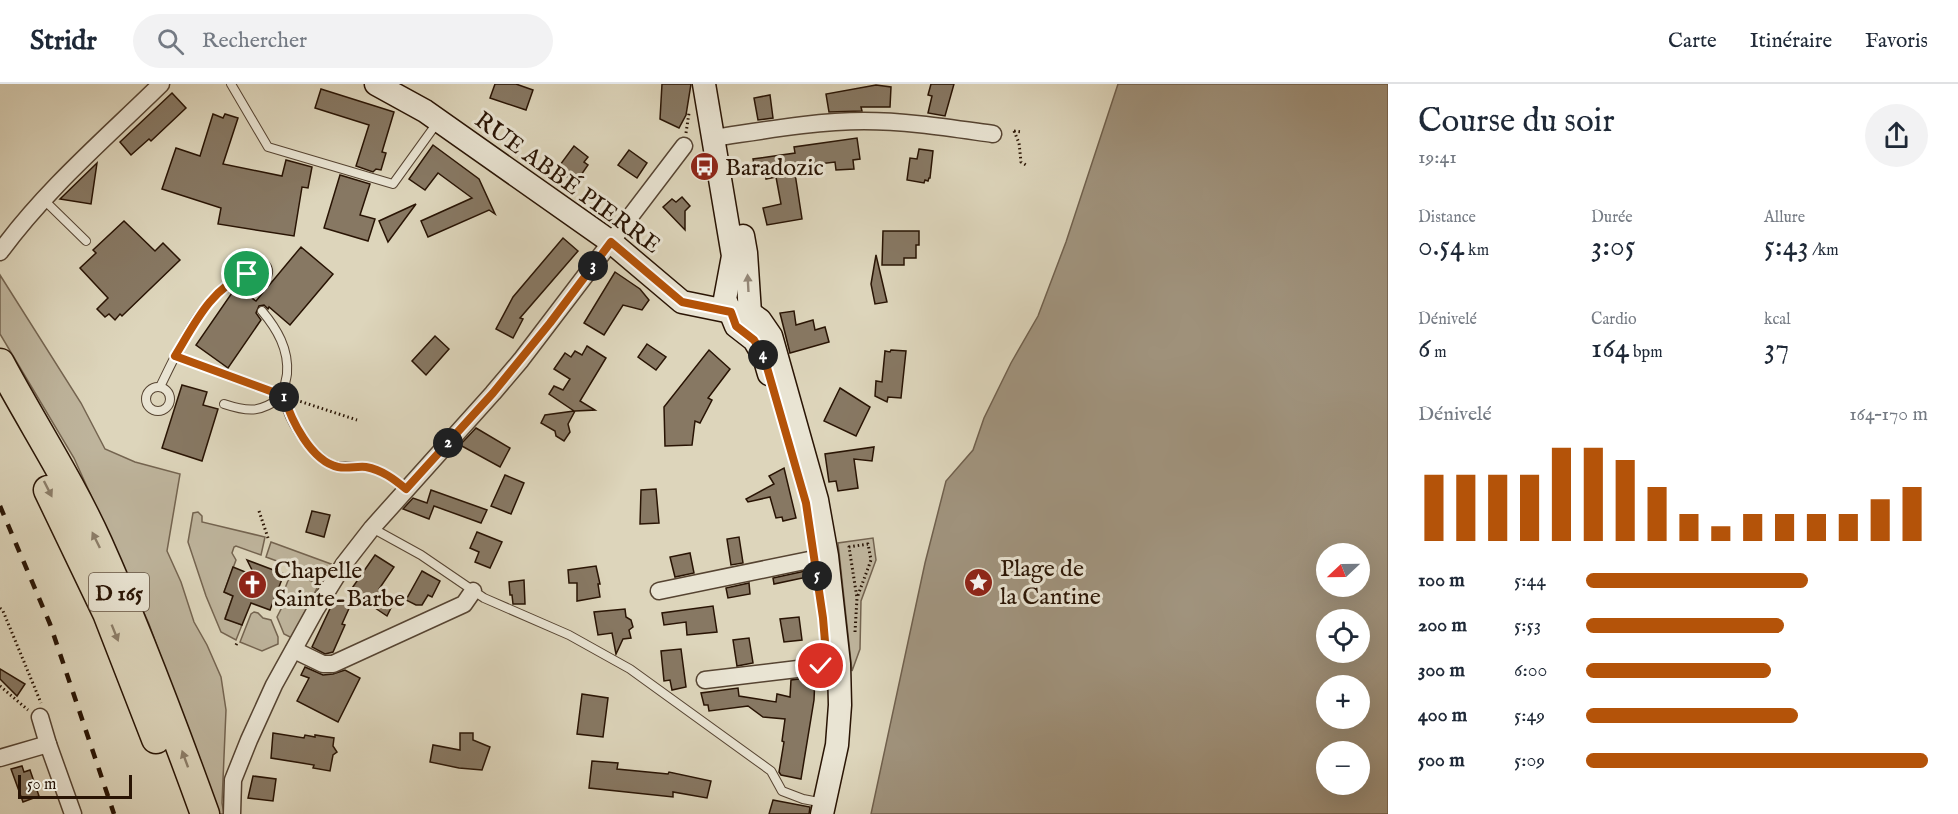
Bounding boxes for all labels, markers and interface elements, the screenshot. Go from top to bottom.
search box [133,14,553,68]
text: Stridr [30,24,97,59]
icon: search [154,25,187,58]
text: Rechercher [202,27,307,55]
text: Carte [1668,28,1717,55]
text: Itinéraire [1750,28,1832,55]
text: Favoris [1865,28,1928,55]
text: Course du soir [1418,101,1615,143]
button: share [1865,104,1928,167]
street label: RUE ABBÉ PIERRE [468,105,666,261]
text: 19:41 [1418,145,1457,170]
bus stop icon: Baradozic [688,151,720,183]
place label: Baradozic [725,153,824,184]
text: Distance [1418,208,1476,228]
text: Durée [1591,208,1633,228]
text: Allure [1764,208,1805,228]
text: 0.54 [1418,228,1465,266]
text: 3:05 [1591,228,1636,266]
text: 5:43 [1764,228,1809,266]
text: km [1465,241,1489,261]
text: /km [1809,241,1839,261]
pin [221,248,272,299]
pin: 3 [578,251,608,281]
text: 3 [590,256,596,276]
icon: arrive [230,257,263,290]
one-way arrow [743,273,753,292]
text: Dénivelé [1418,310,1477,330]
text: Cardio [1591,310,1637,330]
text: kcal [1764,310,1791,330]
text: 6 [1418,330,1431,368]
text: 164 [1591,330,1630,368]
text: 37 [1764,330,1789,368]
pin: 4 [748,340,778,370]
text: m [1431,343,1447,363]
text: bpm [1630,343,1663,363]
text: 4 [759,345,767,365]
pin: 1 [269,382,299,412]
text: 1 [281,387,287,407]
text: Dénivelé [1418,402,1492,427]
text: 164–170 m [1849,402,1928,427]
pin: 2 [433,428,463,458]
text: 2 [444,433,452,453]
one-way arrow [43,481,53,498]
one-way arrow [91,531,101,548]
north arrow [1316,543,1370,597]
map controls [1316,543,1370,795]
place label: Plage de la Cantine [1000,554,1101,613]
place label: Chapelle Sainte-Barbe [274,556,405,615]
pin: 5 [802,561,832,591]
text: 5 [814,566,820,586]
place icon: Plage de la Cantine [963,566,995,598]
church icon: Chapelle Sainte-Barbe [237,568,269,600]
text: 100 m [1418,568,1465,593]
text: 5:44 [1514,568,1546,593]
road number: D 165 [89,573,149,611]
button: locate [1316,609,1370,663]
text: 200 m [1418,613,1467,638]
text: 5:53 [1514,613,1541,638]
one-way arrow [111,624,120,642]
pin [795,640,846,691]
icon: check [804,649,837,682]
text: 300 m [1418,658,1465,683]
text: 6:00 [1514,658,1547,683]
button: + [1316,675,1370,729]
text: 400 m [1418,703,1467,728]
text: 5:49 [1514,703,1545,728]
button: − [1316,741,1370,795]
text: 500 m [1418,748,1465,773]
text: 5:09 [1514,748,1545,773]
one-way arrow [180,750,189,768]
scale bar [18,772,132,800]
text: 50 m [27,775,56,795]

